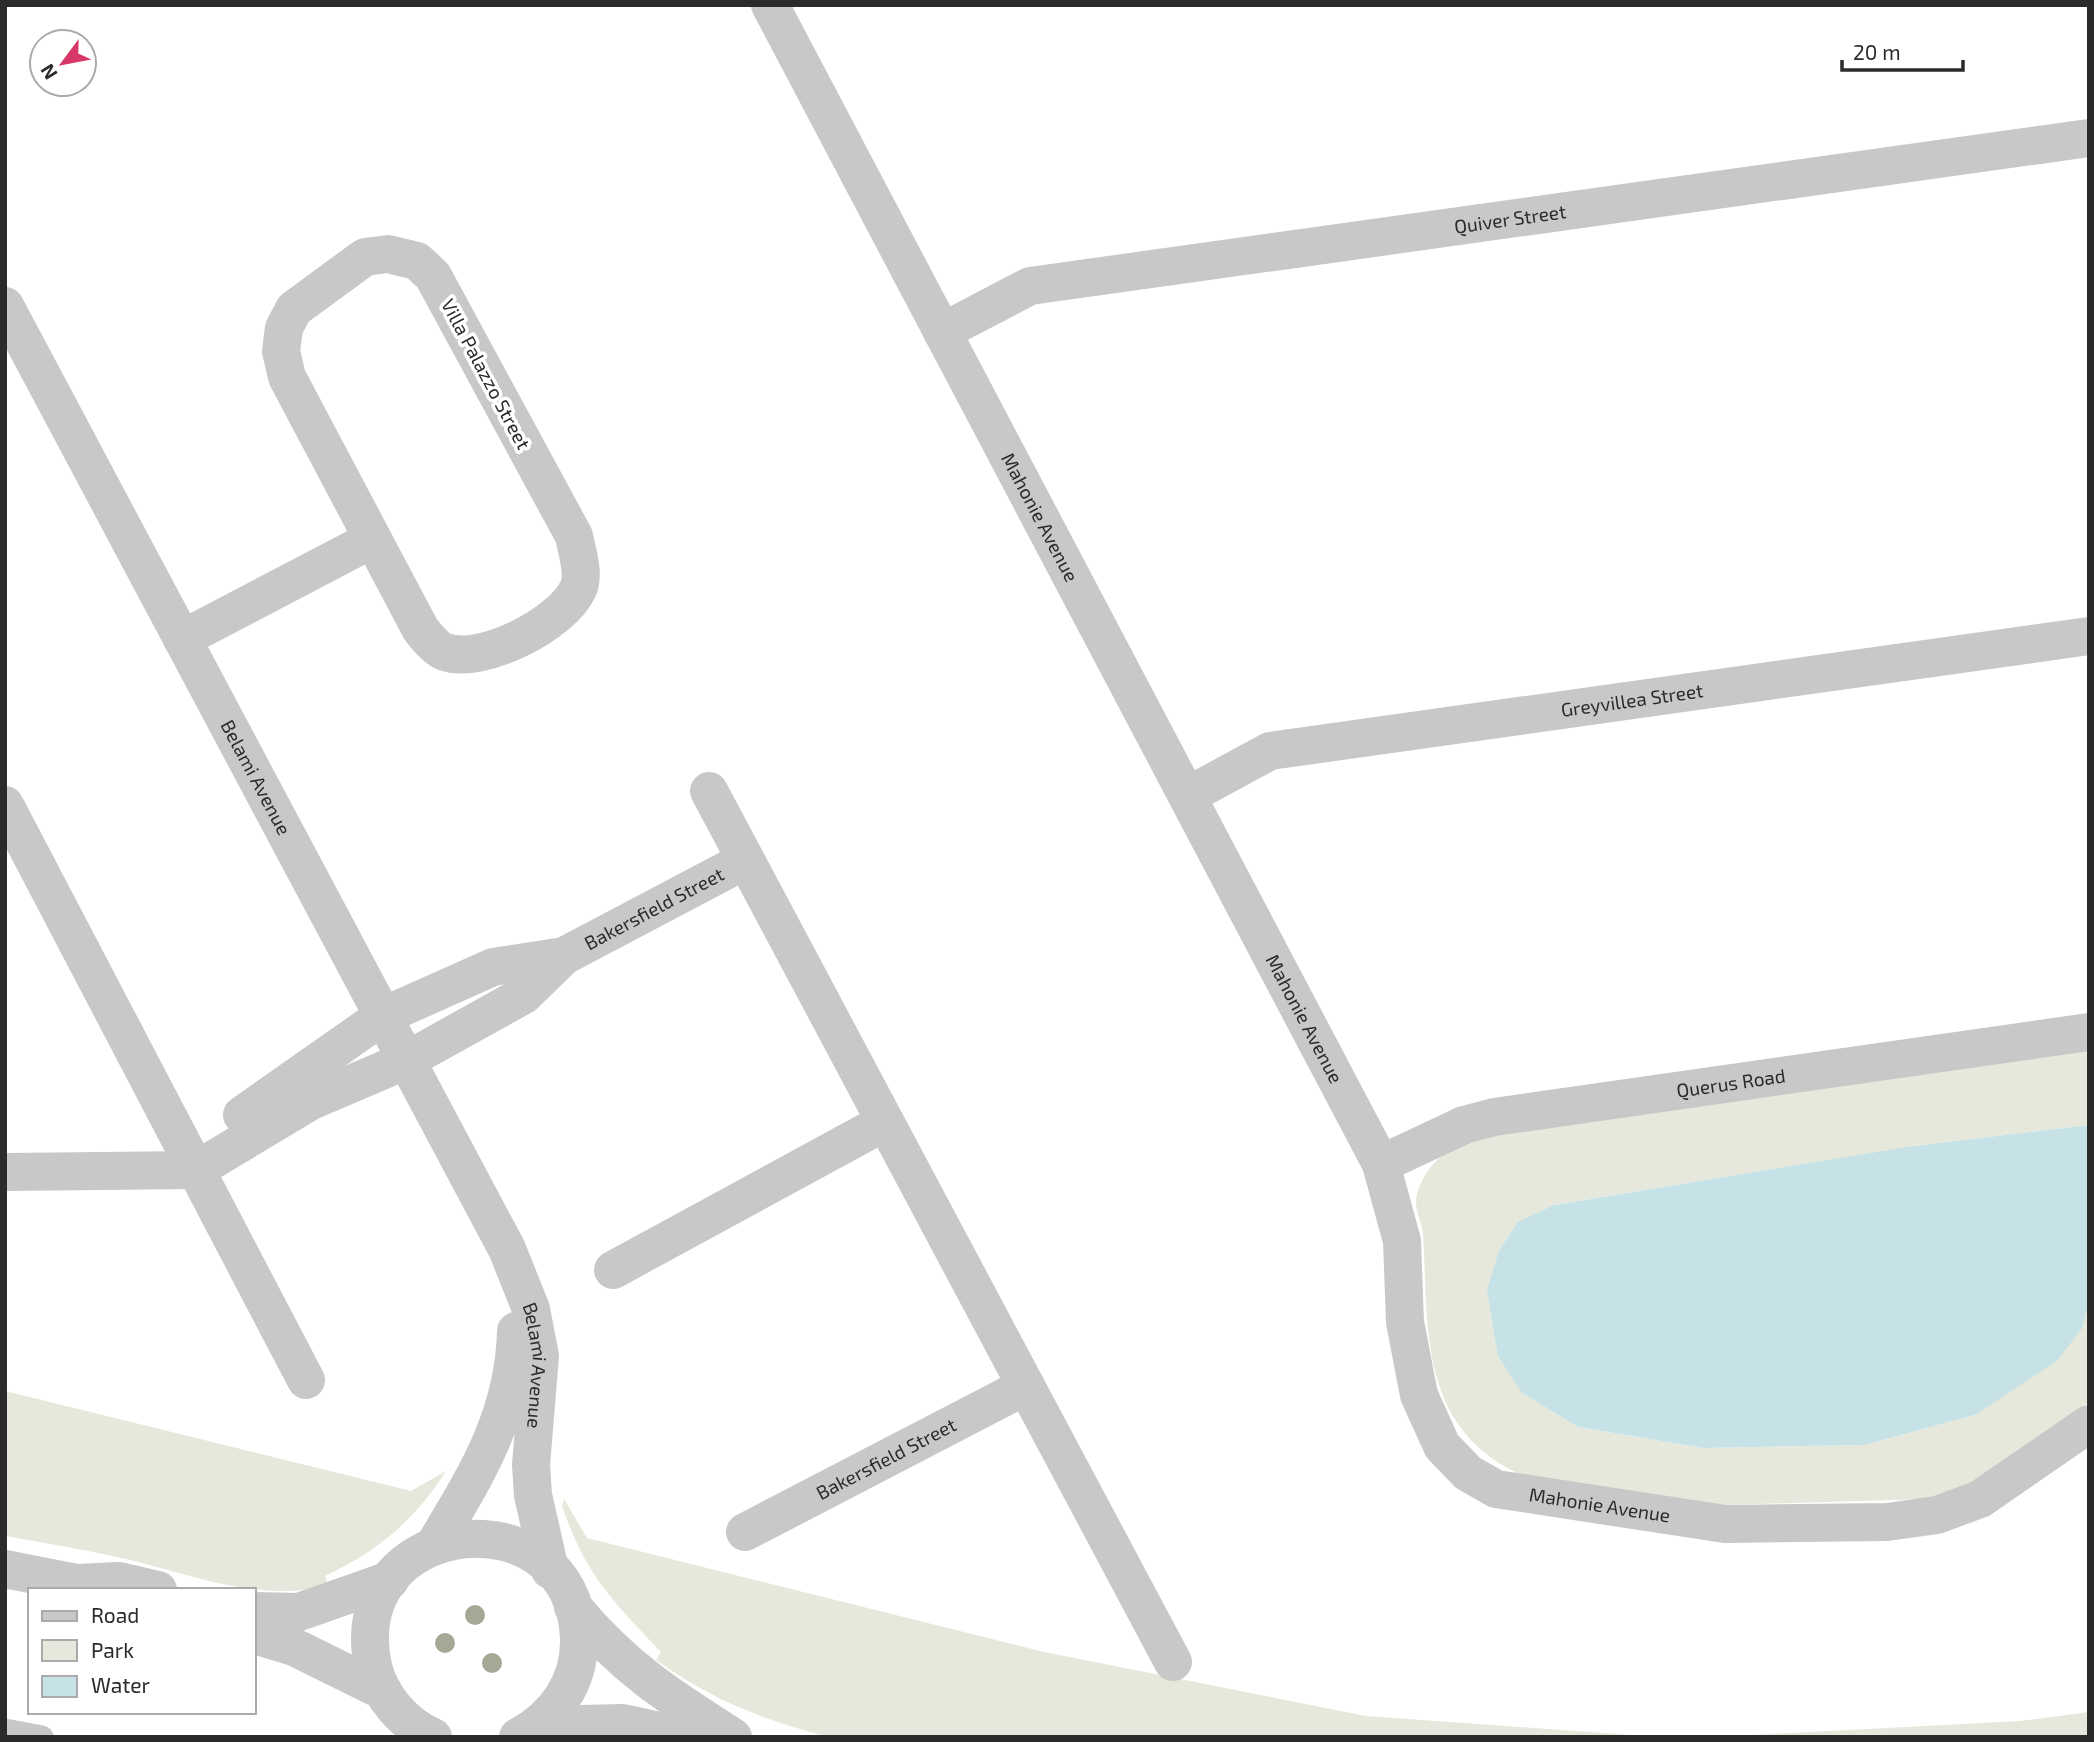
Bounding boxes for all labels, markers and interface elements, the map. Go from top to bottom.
north arrow [28,28,98,98]
scale bar [1842,28,1963,72]
text: 20 m [1853,39,1901,64]
text: N [35,60,62,84]
street label: Quiver Street [1453,199,1567,238]
street label: Villa Palazzo Street [437,295,536,453]
street label: Mahonie Avenue [997,449,1084,585]
street label: Greyvillea Street [1559,678,1705,721]
street label: Belami Avenue [216,716,296,839]
street label: Bakersfield Street [580,862,727,954]
street label: Mahonie Avenue [1261,950,1348,1087]
street label: Querus Road [1675,1064,1787,1102]
street label: Belami Avenue [518,1299,552,1429]
street label: Bakersfield Street [812,1412,960,1504]
street label: Mahonie Avenue [1528,1482,1672,1526]
legend [28,1588,256,1714]
text: Road [91,1602,139,1627]
text: Park [91,1637,134,1662]
text: Water [91,1672,150,1697]

